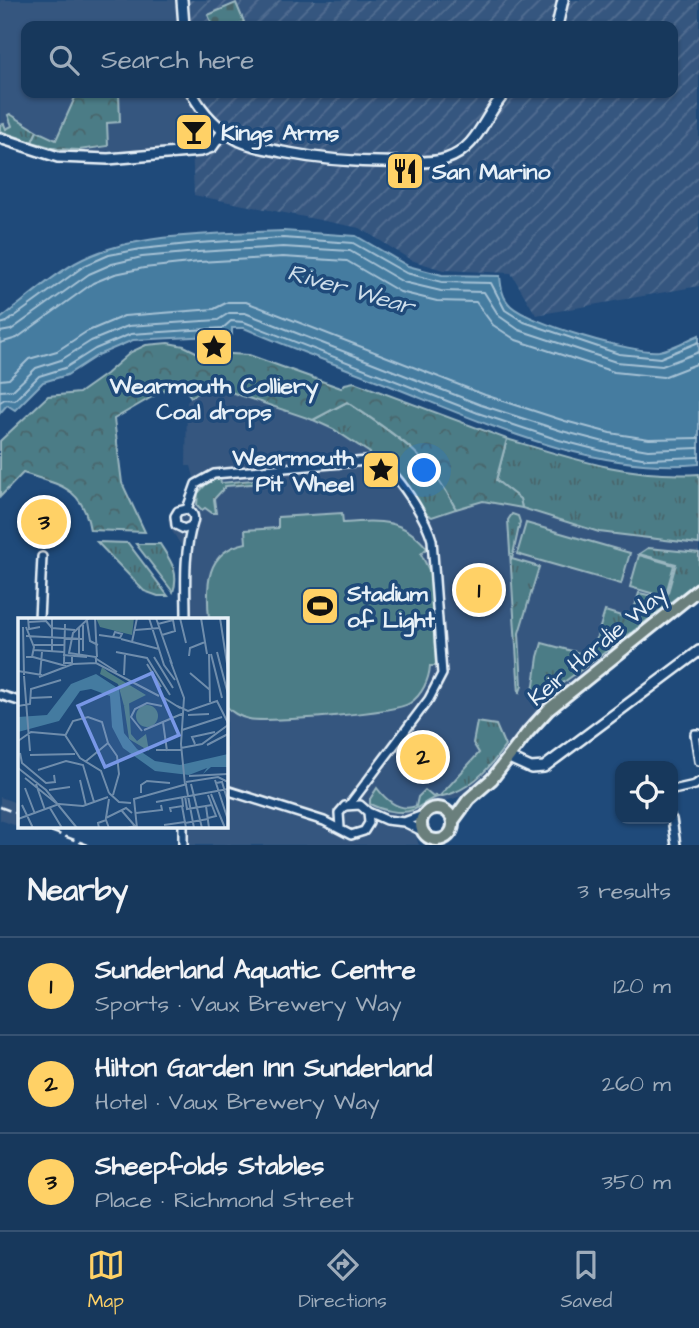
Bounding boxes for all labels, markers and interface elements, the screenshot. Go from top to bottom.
search box [21,21,678,98]
icon: search [45,41,83,79]
text: Search here [101,42,254,78]
bar icon: Kings Arms [173,111,215,153]
place label: Kings Arms [221,117,340,150]
restaurant icon: San Marino [384,150,426,192]
place label: San Marino [431,156,551,188]
water label: River Wear [284,256,421,325]
place icon: Wearmouth Colliery Coal drops [193,326,235,368]
place label: Wearmouth Colliery Coal drops [109,370,319,428]
place label: Wearmouth Pit Wheel [231,442,355,500]
place icon: Wearmouth Pit Wheel [360,449,402,491]
your location [407,453,441,487]
pin: 3 [21,496,67,548]
pin: 1 [456,564,502,616]
place label: Stadium of Light [346,578,435,637]
street label: Keir Hardie Way [521,578,675,714]
sports icon: Stadium of Light [299,585,341,627]
inset map [18,618,228,828]
pin: 2 [400,731,446,783]
map controls [615,761,678,824]
button: locate [615,761,678,824]
text: Nearby [28,870,128,912]
text: 3 results [577,875,671,907]
text: Sunderland Aquatic Centre [95,952,416,988]
text: 1 [50,970,52,1002]
text: 120 m [613,970,671,1002]
text: Sports · Vaux Brewery Way [95,988,402,1020]
text: Hilton Garden Inn Sunderland [95,1050,432,1086]
text: 2 [44,1068,58,1100]
text: 260 m [602,1068,671,1100]
text: Hotel · Vaux Brewery Way [95,1086,380,1118]
text: Sheepfolds Stables [95,1148,324,1184]
text: 3 [45,1166,57,1198]
text: 350 m [601,1166,671,1198]
text: Place · Richmond Street [95,1184,354,1216]
tab: Map [87,1246,125,1315]
tab: Directions [298,1246,387,1315]
tab: Saved [560,1246,612,1315]

